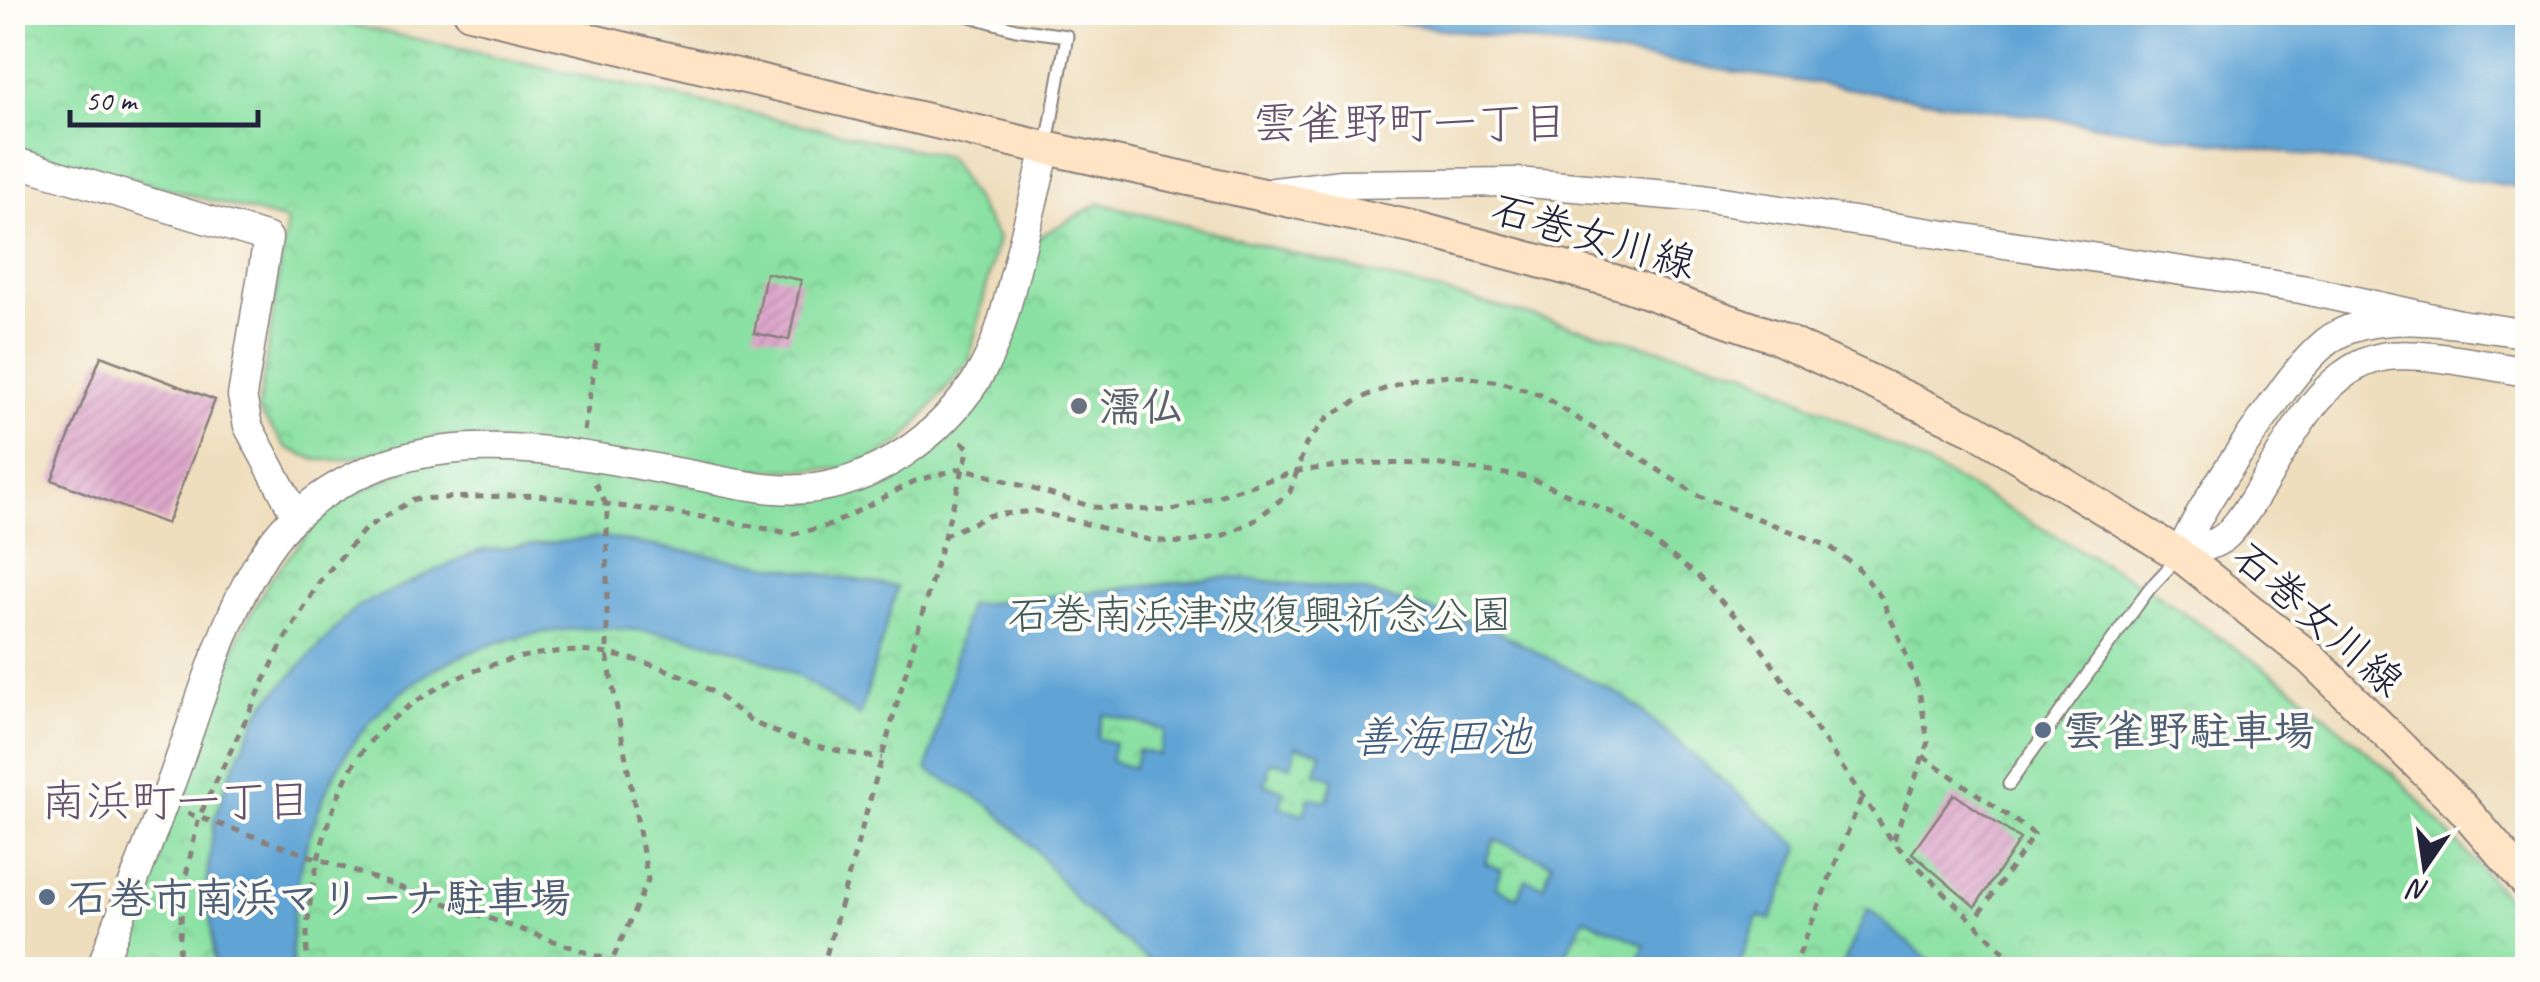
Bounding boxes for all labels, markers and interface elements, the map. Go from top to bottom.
scale bar [70,65,258,127]
text: 50 m [85,81,138,119]
district label: 雲雀野町一丁目 [1252,95,1568,152]
street label: 石巻女川線 [1485,182,1702,291]
place label: 濡仏 [1099,381,1183,434]
marker: 濡仏 [1068,395,1090,417]
street label: 石巻女川線 [2221,530,2415,708]
park label: 石巻南浜津波復興祈念公園 [1008,589,1512,642]
place label: 雲雀野駐車場 [2063,705,2315,758]
water label: 善海田池 [1352,709,1533,766]
marker: 雲雀野駐車場 [2032,719,2054,741]
district label: 南浜町一丁目 [41,773,311,830]
north arrow [2375,817,2475,917]
text: N [2403,871,2432,910]
place label: 石巻市南浜マリーナ駐車場 [67,872,571,925]
marker: 石巻市南浜マリーナ駐車場 [36,886,58,908]

